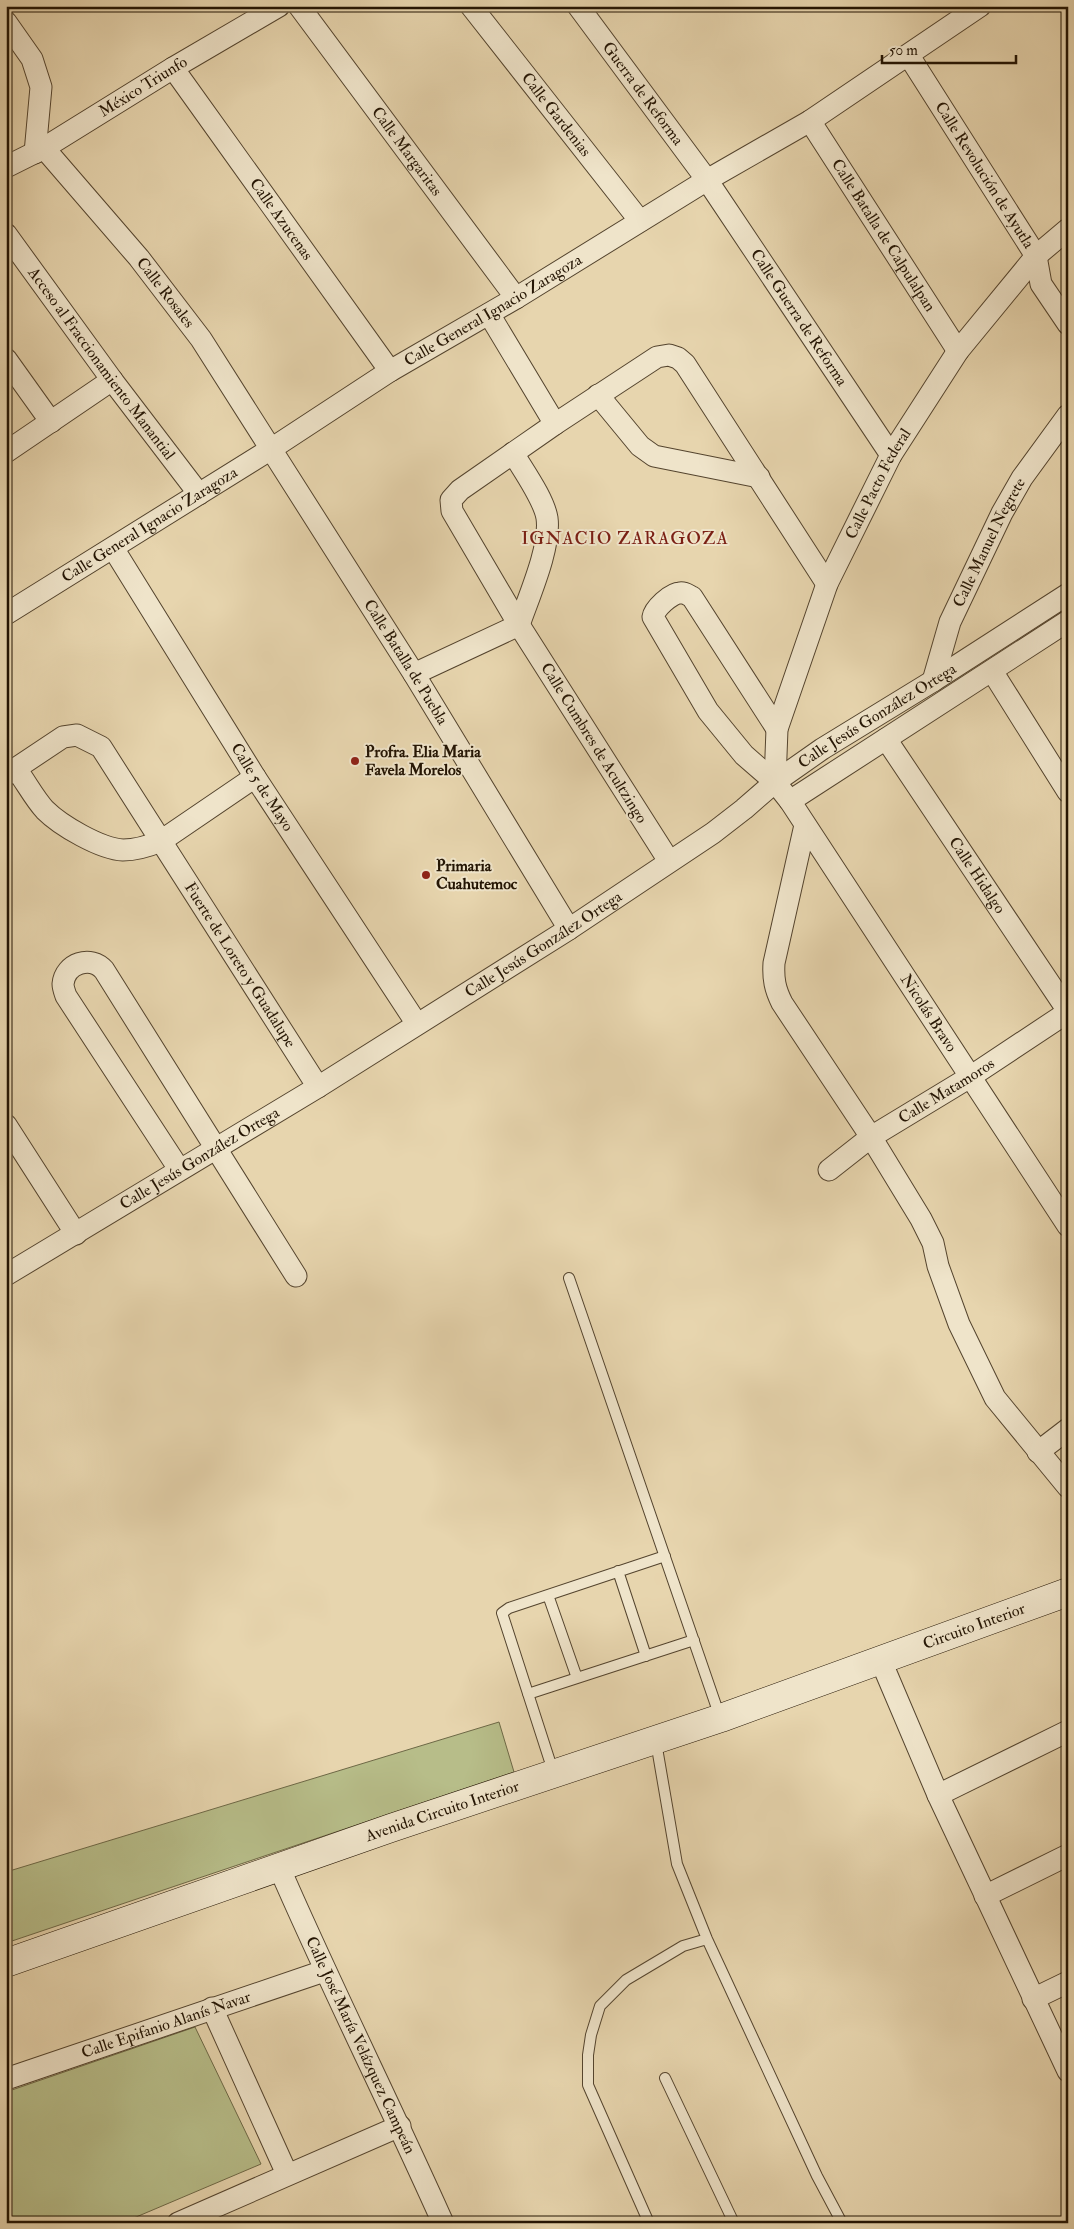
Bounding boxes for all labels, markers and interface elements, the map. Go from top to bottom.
scale bar [882,32,1015,64]
street label: Guerra de Reforma [598,38,688,150]
text: 50 m [889,41,918,60]
street label: México Triunfo [95,52,191,122]
street label: Calle Gardenias [517,68,596,161]
street label: Calle Revolución de Ayutla [931,98,1039,253]
street label: Calle Margaritas [367,103,447,200]
street label: Calle Batalla de Calpulalpan [827,155,940,316]
street label: Calle Azucenas [245,174,317,264]
street label: Calle Guerra de Reforma [746,245,852,390]
street label: Calle General Ignacio Zaragoza [400,250,586,371]
street label: Calle Rosales [132,253,199,332]
street label: Acceso al Fraccionamiento Manantial [23,263,179,464]
street label: Calle Pacto Federal [841,425,915,542]
street label: Calle General Ignacio Zaragoza [58,462,241,587]
street label: Calle Manuel Negrete [949,474,1030,610]
district label: IGNACIO ZARAGOZA [521,527,729,550]
street label: Calle Batalla de Puebla [359,596,453,729]
street label: Calle Jesús González Ortega [794,658,960,773]
street label: Calle Cumbres de Acultzingo [536,659,652,827]
street label: Calle 5 de Mayo [226,739,298,836]
place label: Profra. Elia Maria Favela Morelos [365,742,481,780]
marker: Profra. Elia Maria Favela Morelos [349,755,361,767]
street label: Calle Hidalgo [944,833,1010,918]
place label: Primaria Cuahutemoc [436,856,518,894]
marker: Primaria Cuahutemoc [420,869,432,881]
street label: Fuerte de Loreto y Guadalupe [180,878,300,1052]
street label: Calle Jesús González Ortega [461,886,626,1002]
street label: Nicolás Bravo [896,970,962,1056]
street label: Calle Matamoros [895,1053,998,1128]
street label: Calle Jesús González Ortega [116,1102,283,1214]
street label: Circuito Interior [920,1598,1028,1654]
street label: Avenida Circuito Interior [362,1776,522,1846]
street label: Calle José María Velázquez Campeán [301,1933,420,2157]
street label: Calle Epifanio Alanís Navar [79,1987,253,2063]

